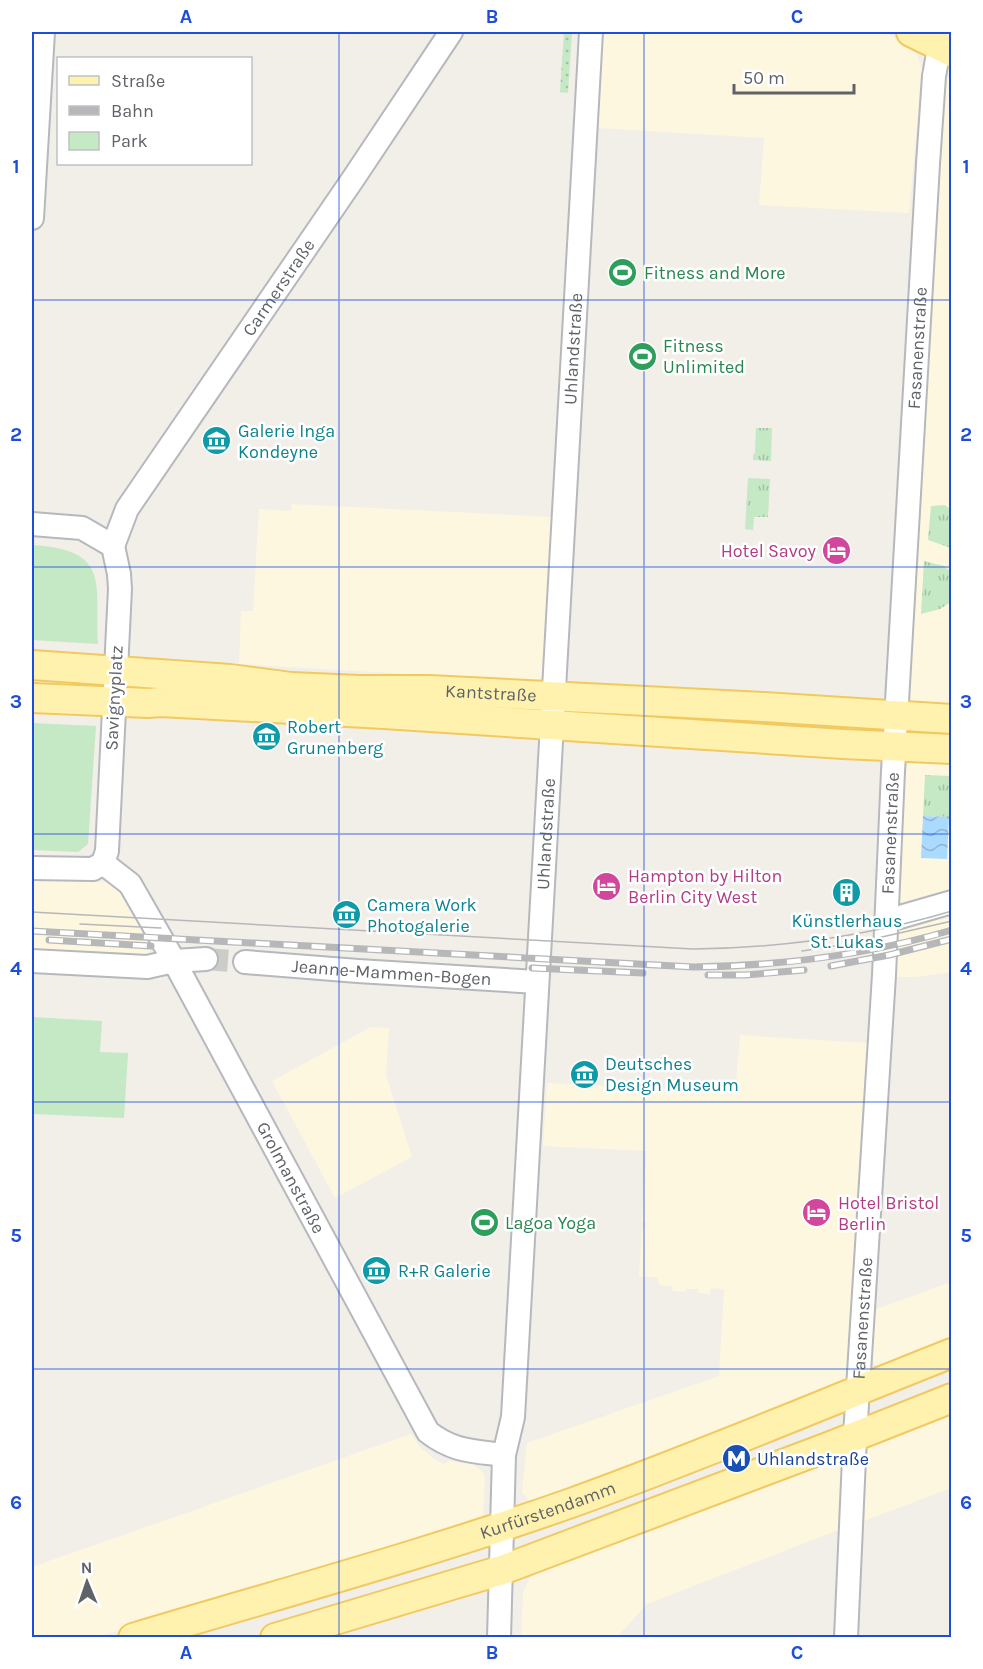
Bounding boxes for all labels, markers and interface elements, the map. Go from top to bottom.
text: A [180,5,193,28]
text: B [486,5,498,28]
text: C [791,5,803,28]
legend [57,57,252,165]
scale bar [734,57,854,95]
text: 50 m [743,67,785,89]
text: Straße [111,70,165,92]
text: Bahn [111,100,154,122]
text: Park [111,130,148,152]
text: 1 [12,155,20,178]
text: 1 [962,155,970,178]
street label: Carmerstraße [238,235,320,340]
sports icon: Fitness and More [607,257,639,289]
place label: Fitness and More [644,262,785,284]
street label: Fasanenstraße [903,286,932,410]
street label: Uhlandstraße [559,292,587,405]
place label: Fitness Unlimited [663,335,745,378]
sports icon: Fitness Unlimited [626,340,658,372]
place label: Galerie Inga Kondeyne [238,420,335,463]
text: 2 [10,423,22,446]
text: 2 [960,423,972,446]
museum icon: Galerie Inga Kondeyne [201,425,233,457]
hotel icon: Hotel Savoy [821,535,853,567]
place label: Hotel Savoy [721,540,817,562]
street label: Savignyplatz [100,645,128,751]
street label: Kantstraße [445,680,537,706]
text: 3 [10,690,22,713]
text: 3 [960,690,972,713]
place label: Robert Grunenberg [287,716,383,759]
museum icon: Robert Grunenberg [250,721,282,753]
street label: Fasanenstraße [877,772,904,895]
street label: Uhlandstraße [532,777,560,891]
place label: Hampton by Hilton Berlin City West [628,865,782,908]
hotel icon: Hampton by Hilton Berlin City West [591,870,623,902]
building icon: Künstlerhaus St. Lukas [831,876,863,908]
place label: Camera Work Photogalerie [367,894,477,937]
museum icon: Camera Work Photogalerie [330,899,362,931]
place label: Künstlerhaus St. Lukas [792,910,902,953]
street label: Jeanne-Mammen-Bogen [291,955,492,990]
text: 4 [10,957,22,980]
text: 4 [960,957,972,980]
place label: Deutsches Design Museum [605,1053,739,1096]
museum icon: Deutsches Design Museum [568,1058,600,1090]
street label: Grolmanstraße [252,1118,330,1237]
place label: Hotel Bristol Berlin [838,1192,939,1235]
hotel icon: Hotel Bristol Berlin [801,1197,833,1229]
sports icon: Lagoa Yoga [468,1207,500,1239]
place label: Lagoa Yoga [505,1212,596,1234]
text: 5 [10,1224,22,1247]
text: 5 [960,1224,972,1247]
museum icon: R+R Galerie [361,1255,393,1287]
street label: Fasanenstraße [848,1257,877,1380]
place label: R+R Galerie [398,1260,491,1282]
metro station icon: Uhlandstraße [720,1443,752,1475]
place label: Uhlandstraße [757,1448,869,1470]
street label: Kurfürstendamm [477,1477,619,1544]
text: 6 [10,1491,22,1514]
text: 6 [960,1491,972,1514]
north arrow [57,1552,117,1612]
text: N [80,1558,93,1577]
text: A [180,1641,193,1664]
text: B [486,1641,498,1664]
text: C [791,1641,803,1664]

